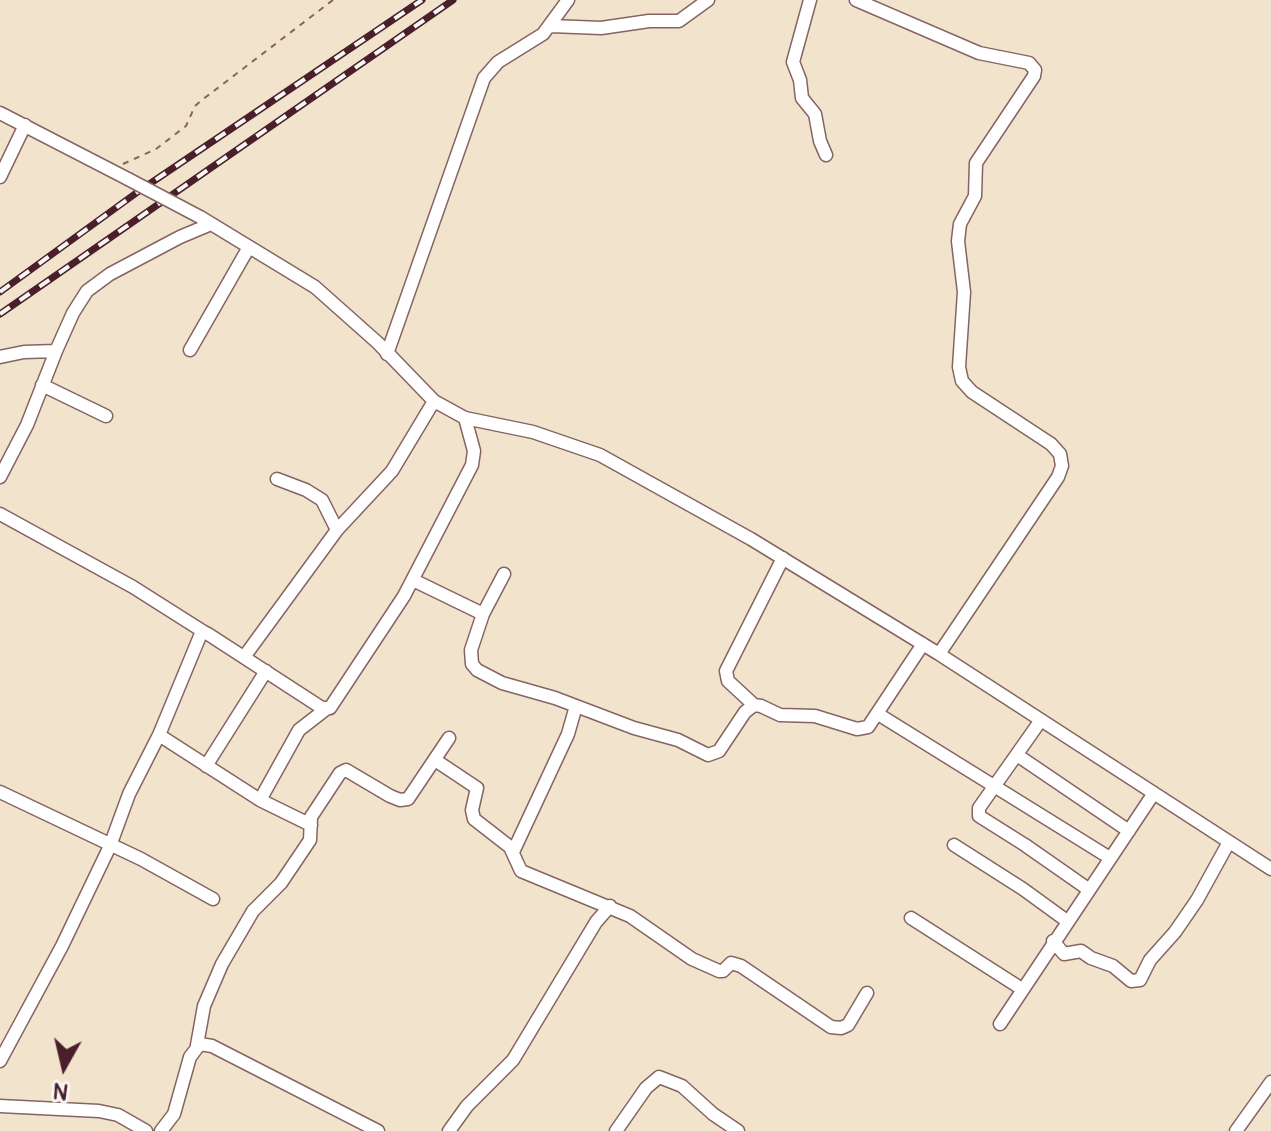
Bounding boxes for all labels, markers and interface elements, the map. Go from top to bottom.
north arrow [24,1027,104,1107]
text: N [51,1076,70,1106]

